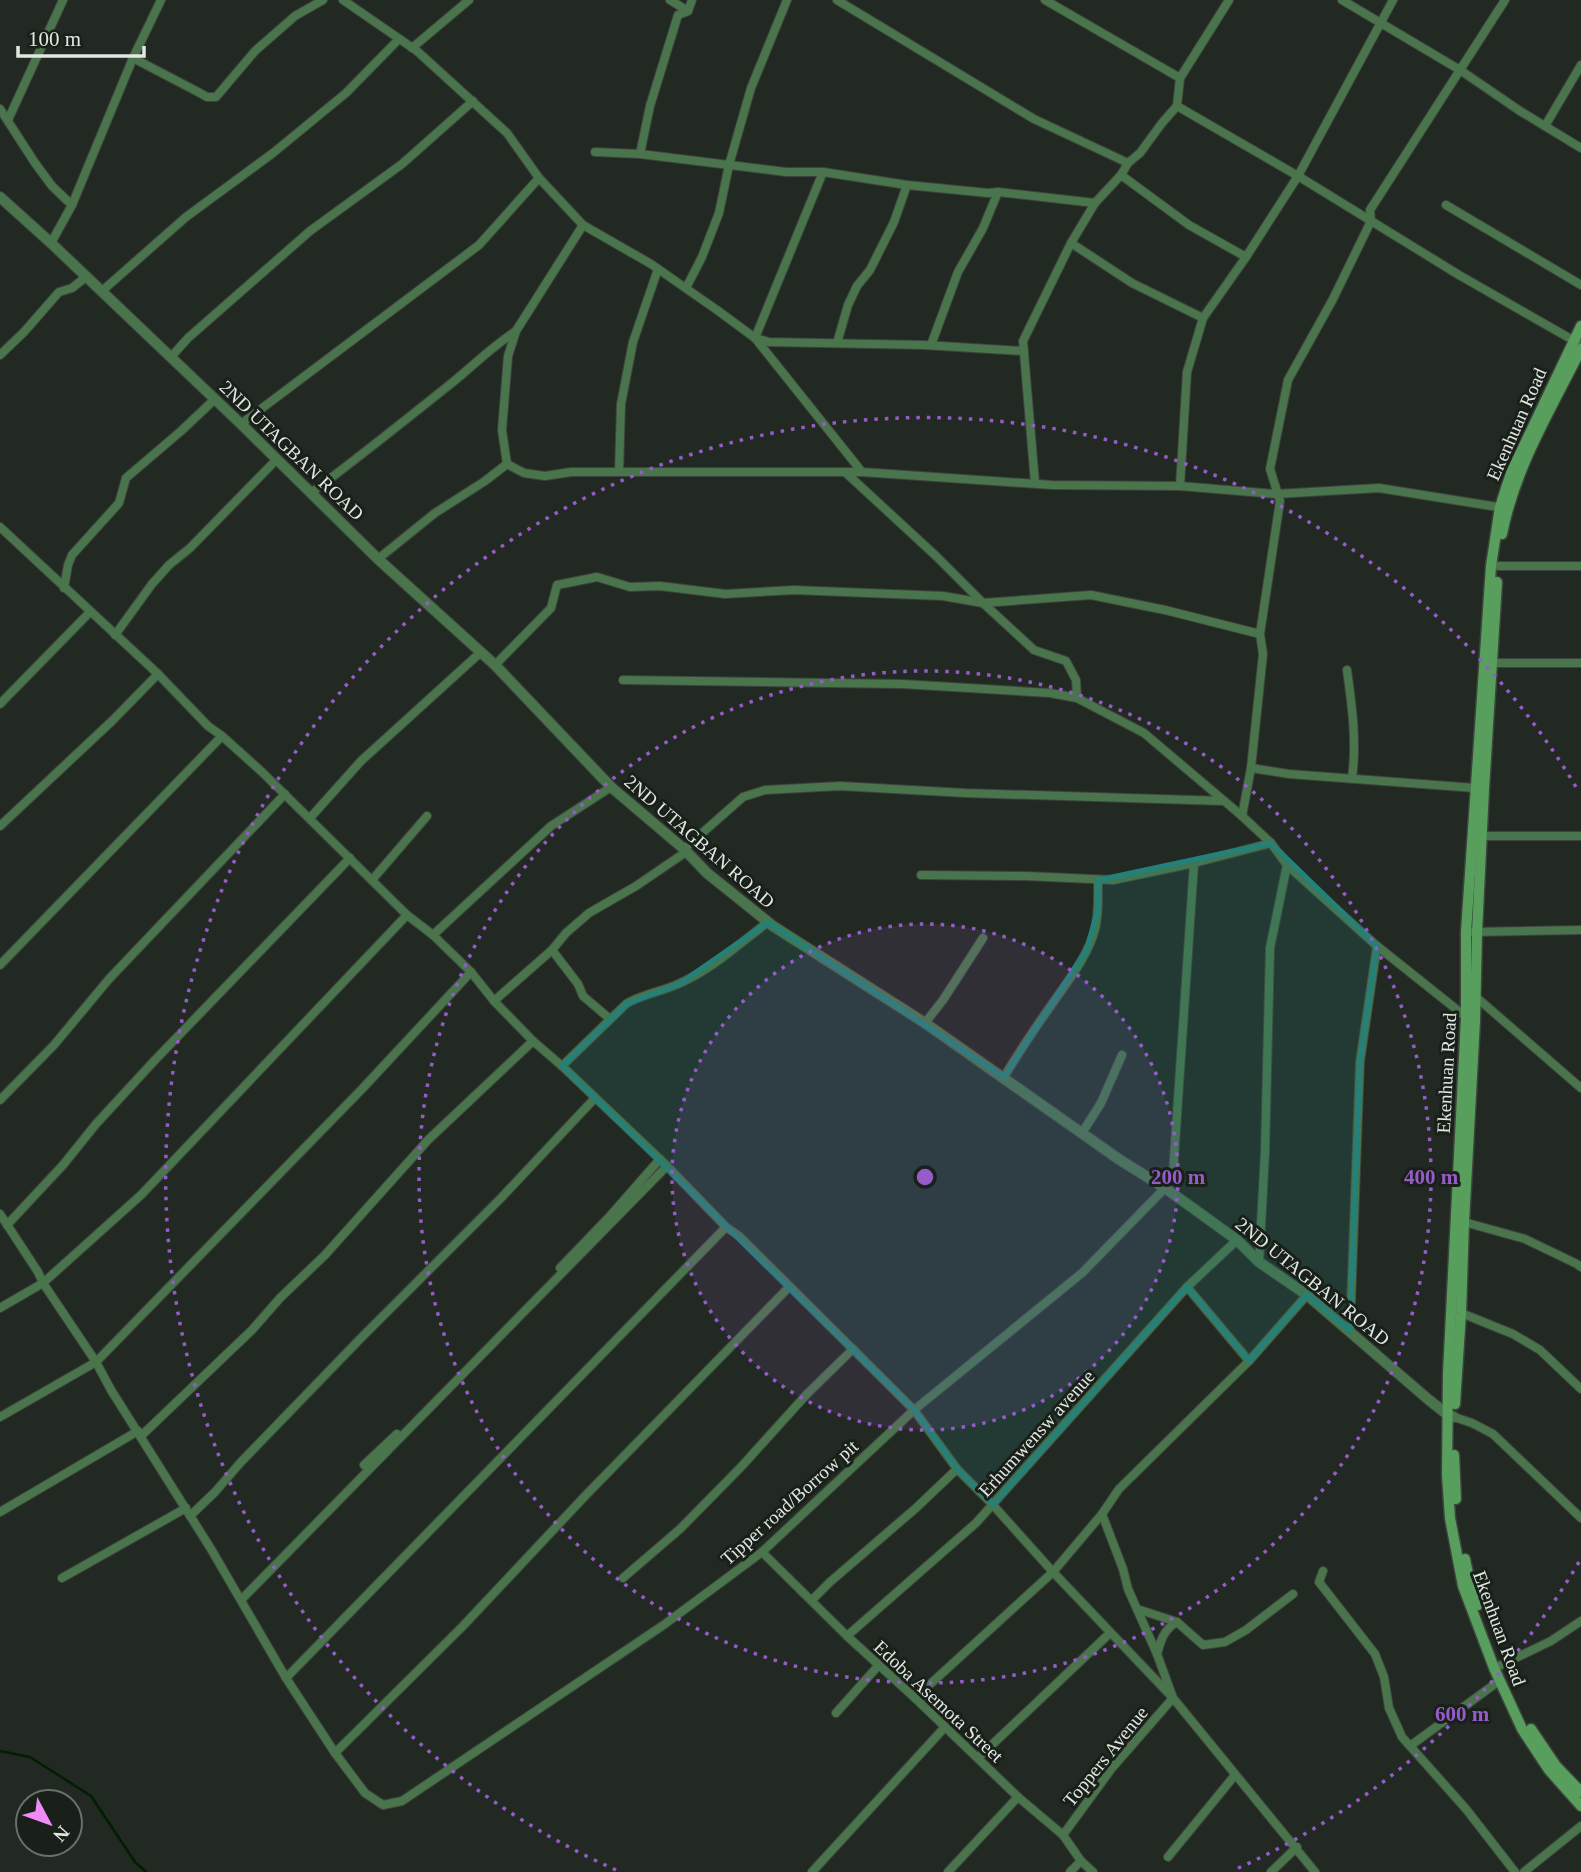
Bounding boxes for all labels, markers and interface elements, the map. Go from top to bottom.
scale bar [18,14,144,58]
text: 100 m [28,27,81,51]
street label: Ekenhuan Road [1482,364,1551,484]
street label: 2ND UTAGBAN ROAD [215,376,368,524]
street label: 2ND UTAGBAN ROAD [620,771,779,912]
street label: Ekenhuan Road [1433,1012,1460,1134]
centre of rings [913,1165,937,1189]
text: 200 m [1151,1165,1206,1189]
text: 400 m [1404,1165,1459,1189]
street label: 2ND UTAGBAN ROAD [1232,1213,1394,1350]
street label: Erhumwensw avenue [974,1366,1099,1501]
street label: Tipper road/Borrow pit [717,1435,863,1569]
street label: Ekenhuan Road [1469,1568,1530,1689]
street label: Edoba Asemota Street [870,1636,1008,1767]
street label: Toppers Avenue [1059,1702,1152,1810]
text: 600 m [1435,1702,1490,1726]
north arrow [14,1788,84,1858]
text: N [49,1822,74,1846]

